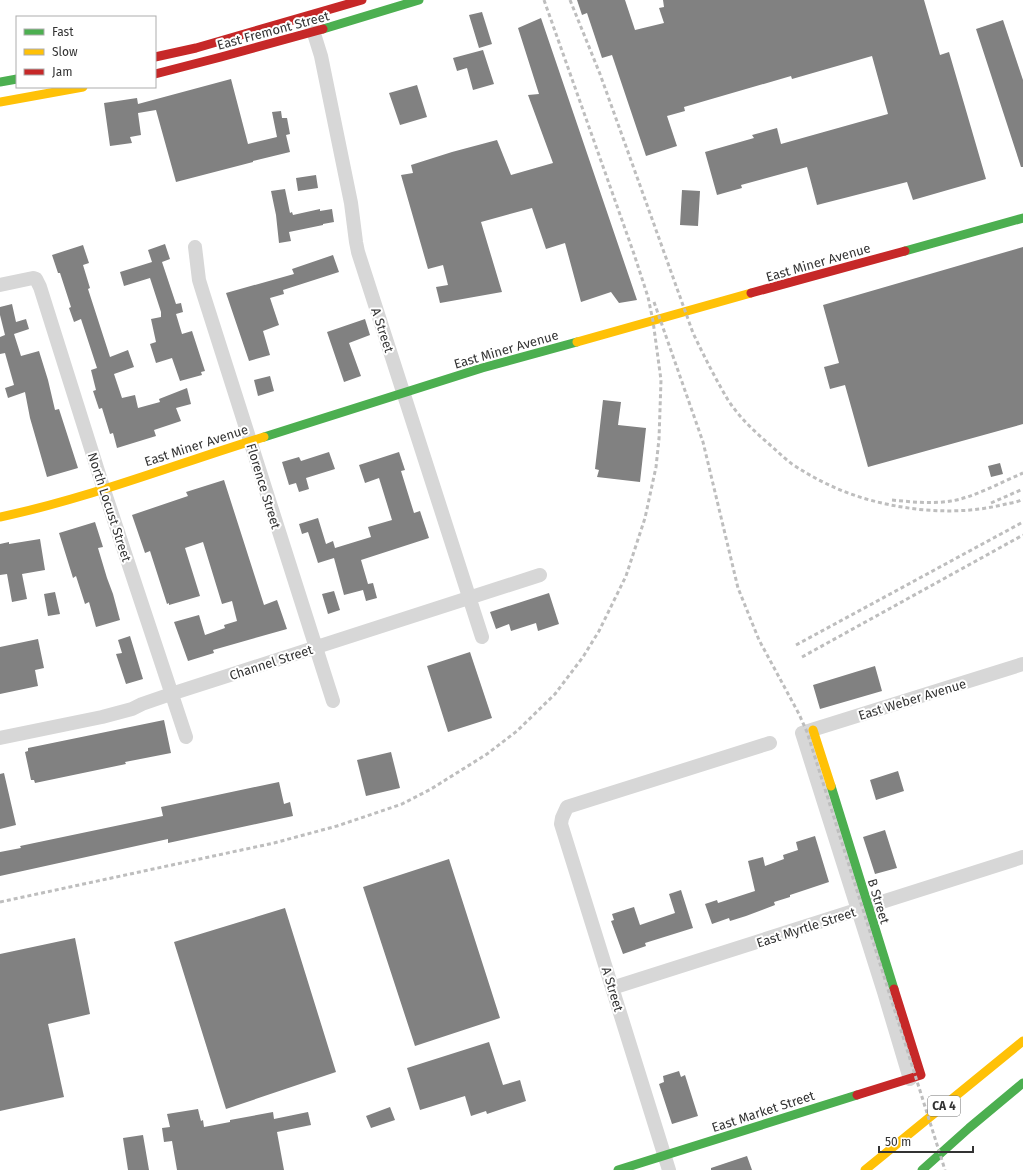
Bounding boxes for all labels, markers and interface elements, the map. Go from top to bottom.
street label: East Fremont Street [215,8,331,53]
legend [16,16,156,88]
text: Fast [52,25,74,39]
text: Slow [52,45,78,59]
text: Jam [52,65,72,79]
street label: East Miner Avenue [764,240,872,285]
street label: A Street [368,306,397,355]
street label: East Miner Avenue [452,327,560,372]
street label: East Miner Avenue [142,422,250,469]
street label: Florence Street [243,442,284,531]
street label: North Locust Street [85,451,134,564]
street label: Channel Street [228,642,315,683]
street label: East Weber Avenue [856,676,968,723]
street label: B Street [865,877,893,926]
street label: East Myrtle Street [755,904,858,951]
street label: A Street [599,965,627,1014]
street label: East Market Street [710,1088,817,1135]
road number: CA 4 [928,1096,960,1116]
scale bar [879,1128,973,1154]
text: 50 m [885,1135,911,1149]

